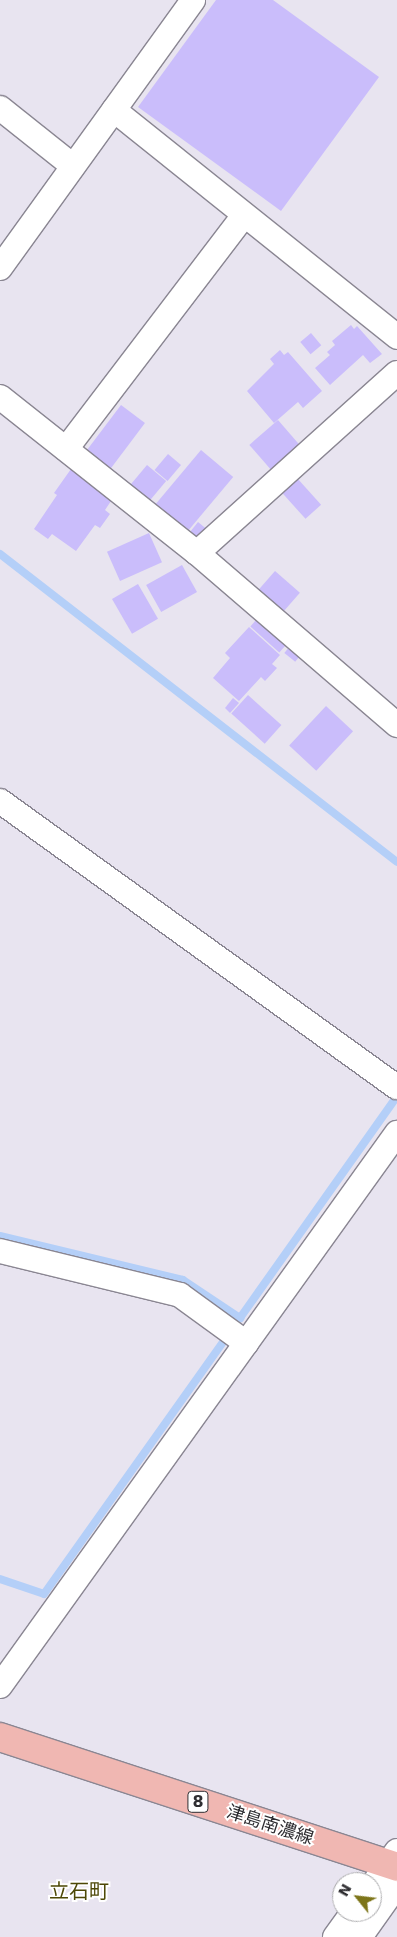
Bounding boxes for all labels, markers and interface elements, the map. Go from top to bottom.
road number: 8 [187,1788,209,1815]
street label: 津島南濃線 [224,1801,316,1849]
north arrow [332,1872,382,1922]
district label: 立石町 [49,1879,109,1903]
text: N [335,1881,355,1899]

